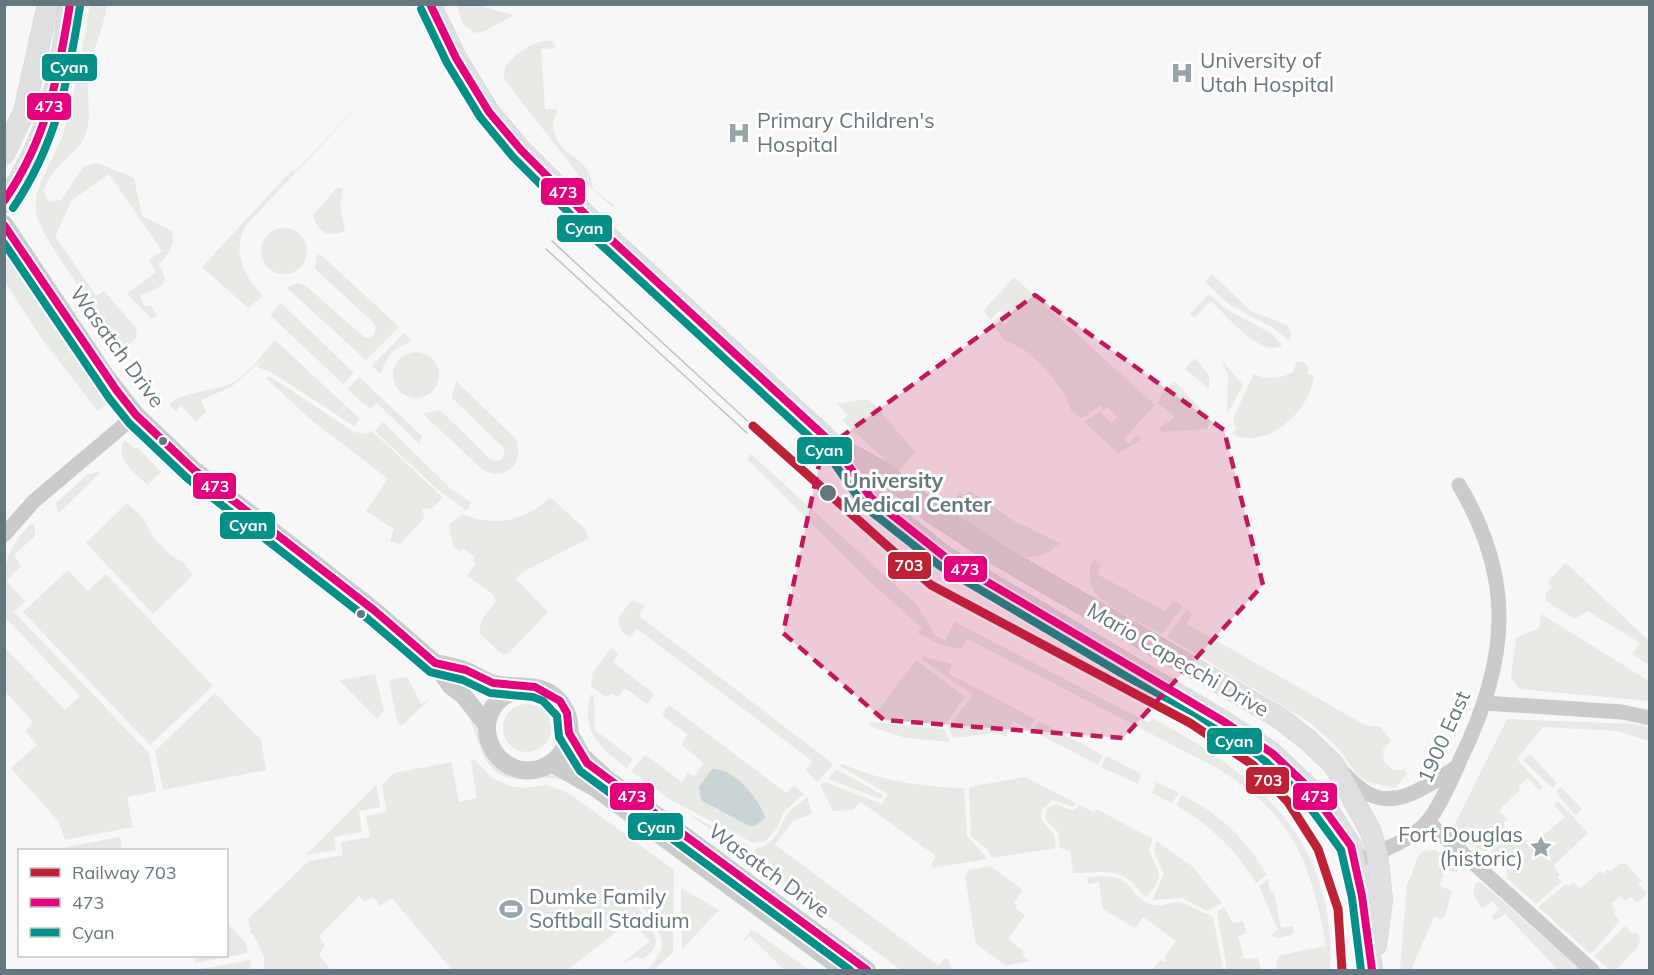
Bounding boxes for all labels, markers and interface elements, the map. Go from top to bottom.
place label: University of Utah Hospital [1200,47,1334,97]
line badge: Cyan [41,53,98,82]
text: Cyan [50,57,88,77]
hospital icon: University of Utah Hospital [1169,60,1195,86]
line badge: 473 [26,92,72,121]
text: 473 [35,96,63,116]
place label: Primary Children's Hospital [757,107,935,157]
hospital icon: Primary Children's Hospital [726,120,752,146]
line badge: 473 [540,177,586,206]
text: 473 [549,182,577,202]
line badge: Cyan [556,214,613,243]
text: Cyan [565,218,603,238]
street label: Wasatch Drive [65,281,171,412]
unlabelled marker [157,435,169,447]
line badge: Cyan [796,436,853,465]
text: Cyan [805,440,843,460]
place label: University Medical Center [843,467,992,517]
line badge: 473 [192,472,237,500]
text: 473 [201,476,229,496]
marker: University Medical Center [818,483,838,503]
line badge: Cyan [219,511,276,540]
text: Cyan [229,515,267,535]
line badge: 703 [887,551,932,580]
text: 703 [895,555,923,575]
line badge: 473 [943,555,988,583]
text: 473 [951,559,979,579]
street label: Mario Capecchi Drive [1083,597,1274,722]
unlabelled marker [355,608,367,620]
street label: 1900 East [1411,686,1475,787]
line badge: Cyan [1206,727,1263,755]
text: Cyan [1215,731,1253,751]
line badge: 703 [1245,766,1290,795]
text: 703 [1254,770,1282,790]
line badge: 473 [609,782,655,811]
line badge: 473 [1292,782,1338,811]
text: 473 [618,786,646,806]
text: 473 [1301,786,1329,806]
line badge: Cyan [627,812,684,841]
text: Cyan [637,817,675,837]
street label: Wasatch Drive [704,817,835,923]
place label: Fort Douglas (historic) [1398,821,1523,871]
place icon: Fort Douglas (historic) [1528,834,1554,860]
legend [18,849,228,957]
text: Railway 703 [72,861,177,884]
place label: Dumke Family Softball Stadium [529,883,690,933]
text: 473 [72,891,104,914]
sports icon: Dumke Family Softball Stadium [498,896,524,922]
text: Cyan [72,921,115,944]

